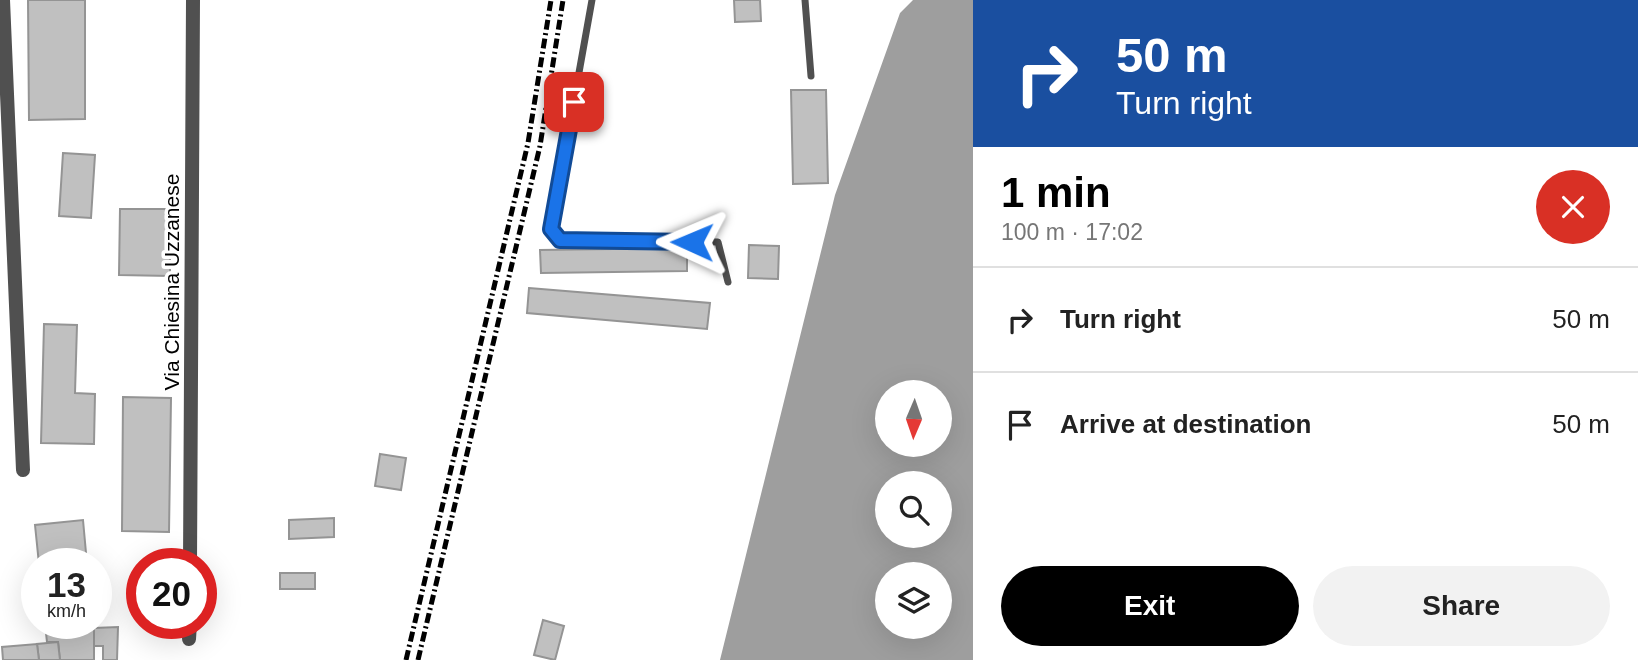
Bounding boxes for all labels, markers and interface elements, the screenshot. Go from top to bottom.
icon: right [1001,28,1092,119]
text: 50 m [1116,28,1228,82]
pin [544,72,604,132]
icon: arrive [555,83,593,121]
text: Turn right [1116,85,1252,121]
text: 1 min [1001,169,1111,216]
button: close [1536,170,1610,244]
street label: Via Chiesina Uzzanese [160,174,183,390]
position arrow [655,205,729,279]
text: 100 m · 17:02 [1001,219,1143,245]
icon: right [1001,301,1039,339]
text: Turn right [1060,304,1181,334]
text: 50 m [1552,304,1610,334]
north arrow [875,380,952,457]
map controls [875,380,952,639]
icon: arrive [1001,406,1039,444]
text: Arrive at destination [1060,409,1311,439]
text: 50 m [1552,409,1610,439]
button: search [875,471,952,548]
speed limit sign: 20 [126,548,217,639]
button: layers [875,562,952,639]
text: 13 [47,565,86,604]
button: Exit [1001,566,1299,646]
button: Share [1313,566,1610,646]
text: km/h [47,601,86,621]

